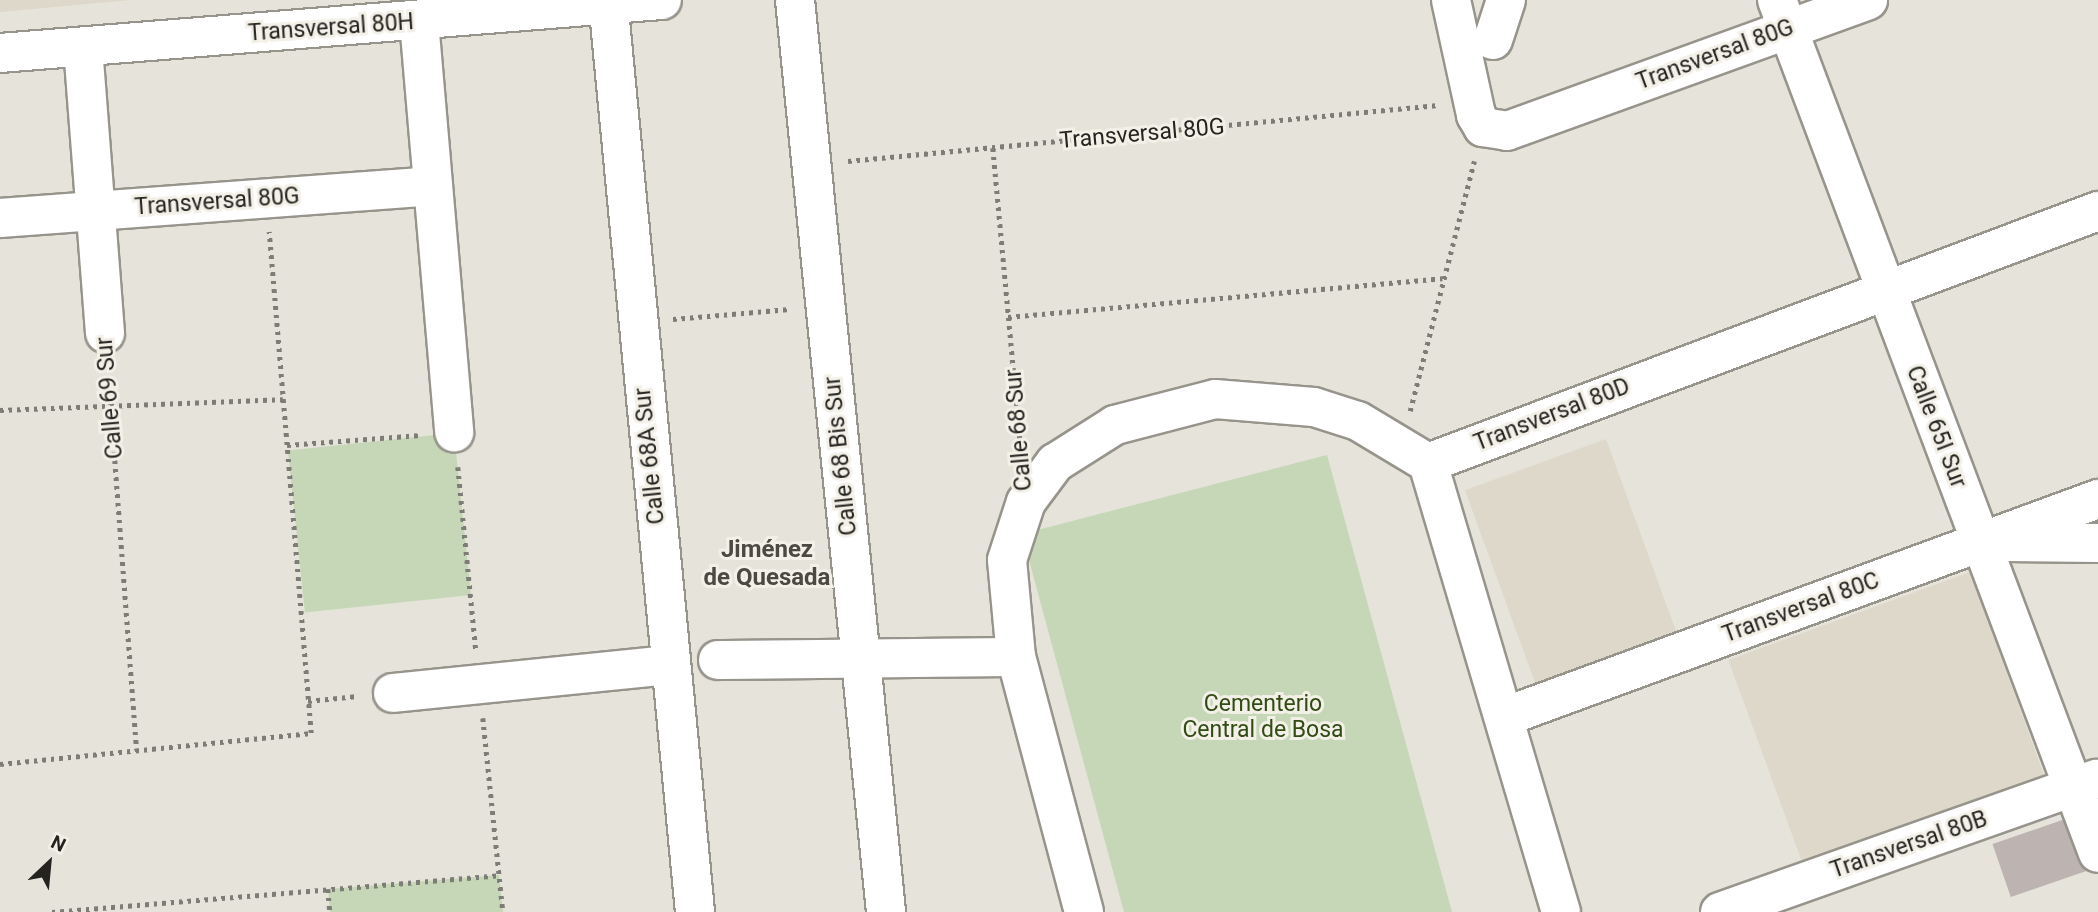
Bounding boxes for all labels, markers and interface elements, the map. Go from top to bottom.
street label: Transversal 80H [247,8,415,48]
street label: Transversal 80G [1633,14,1797,96]
street label: Transversal 80G [1058,113,1226,155]
street label: Transversal 80G [133,182,301,222]
street label: Calle 69 Sur [91,336,129,460]
street label: Calle 65I Sur [1900,362,1972,492]
street label: Calle 68 Sur [1000,368,1038,492]
street label: Transversal 80D [1470,373,1634,457]
street label: Calle 68 Bis Sur [819,375,863,537]
street label: Calle 68A Sur [629,386,671,526]
district label: Jiménez de Quesada [704,536,830,592]
street label: Transversal 80C [1719,567,1883,649]
park label: Cementerio Central de Bosa [1182,690,1344,744]
street label: Transversal 80B [1827,805,1991,885]
north arrow [14,828,84,898]
text: N [47,830,69,857]

